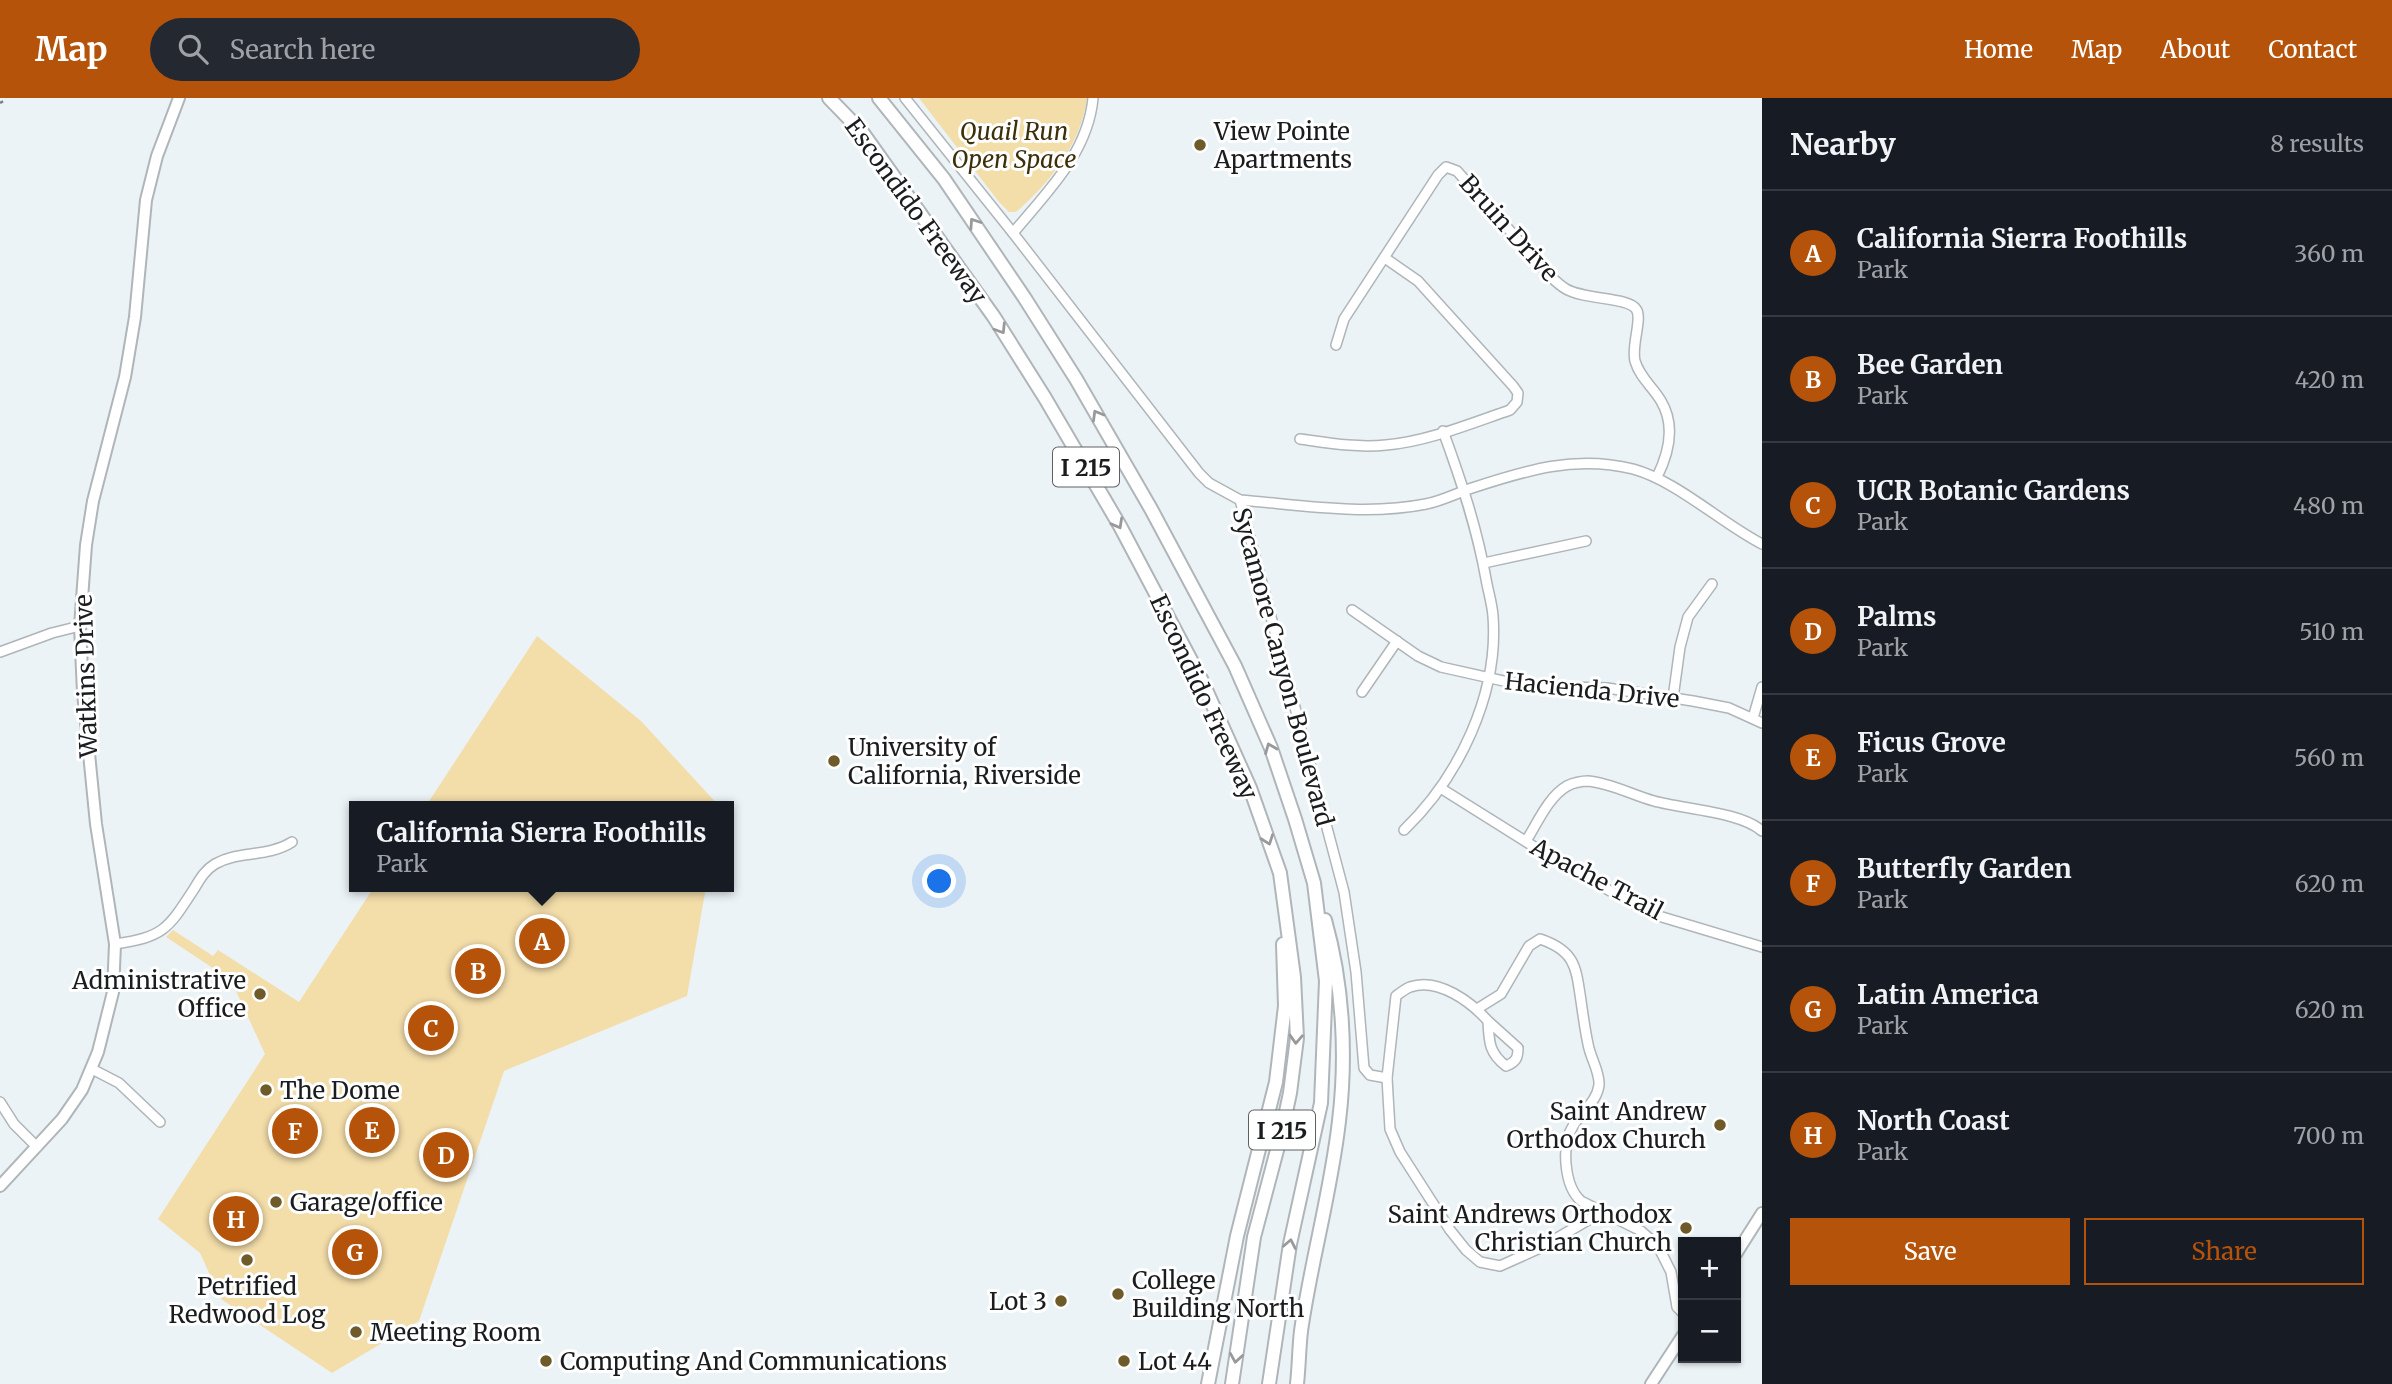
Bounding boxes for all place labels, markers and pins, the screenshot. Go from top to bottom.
place label: View Pointe Apartments [1213,116,1352,175]
marker: View Pointe Apartments [1192,137,1208,153]
place label: University of California, Riverside [848,732,1081,791]
marker: University of California, Riverside [826,753,842,769]
pin: A [519,915,565,967]
pin: B [455,945,501,997]
place label: Administrative Office [71,965,246,1024]
marker: Administrative Office [252,986,268,1002]
pin: C [408,1002,454,1054]
place label: The Dome [280,1075,400,1106]
marker: The Dome [258,1082,274,1098]
place label: Saint Andrew Orthodox Church [1506,1096,1707,1155]
pin: E [349,1104,395,1156]
pin: F [272,1105,318,1157]
marker: Saint Andrew Orthodox Church [1712,1117,1728,1133]
pin: D [423,1129,469,1181]
place label: Garage/office [290,1187,443,1218]
pin: H [213,1193,259,1245]
marker: Garage/office [268,1194,284,1210]
place label: Saint Andrews Orthodox Christian Church [1388,1199,1673,1258]
marker: Saint Andrews Orthodox Christian Church [1678,1220,1694,1236]
pin: G [332,1226,378,1278]
marker: Petrified Redwood Log [239,1252,255,1268]
place label: College Building North [1132,1265,1305,1324]
place label: Petrified Redwood Log [168,1271,326,1330]
place label: Lot 3 [989,1286,1047,1317]
marker: College Building North [1110,1286,1126,1302]
marker: Lot 3 [1053,1293,1069,1309]
place label: Meeting Room [370,1317,541,1348]
marker: Meeting Room [348,1324,364,1340]
place label: Computing And Communications [560,1346,947,1377]
place label: Lot 44 [1138,1346,1212,1377]
marker: Computing And Communications [538,1353,554,1369]
marker: Lot 44 [1116,1353,1132,1369]

